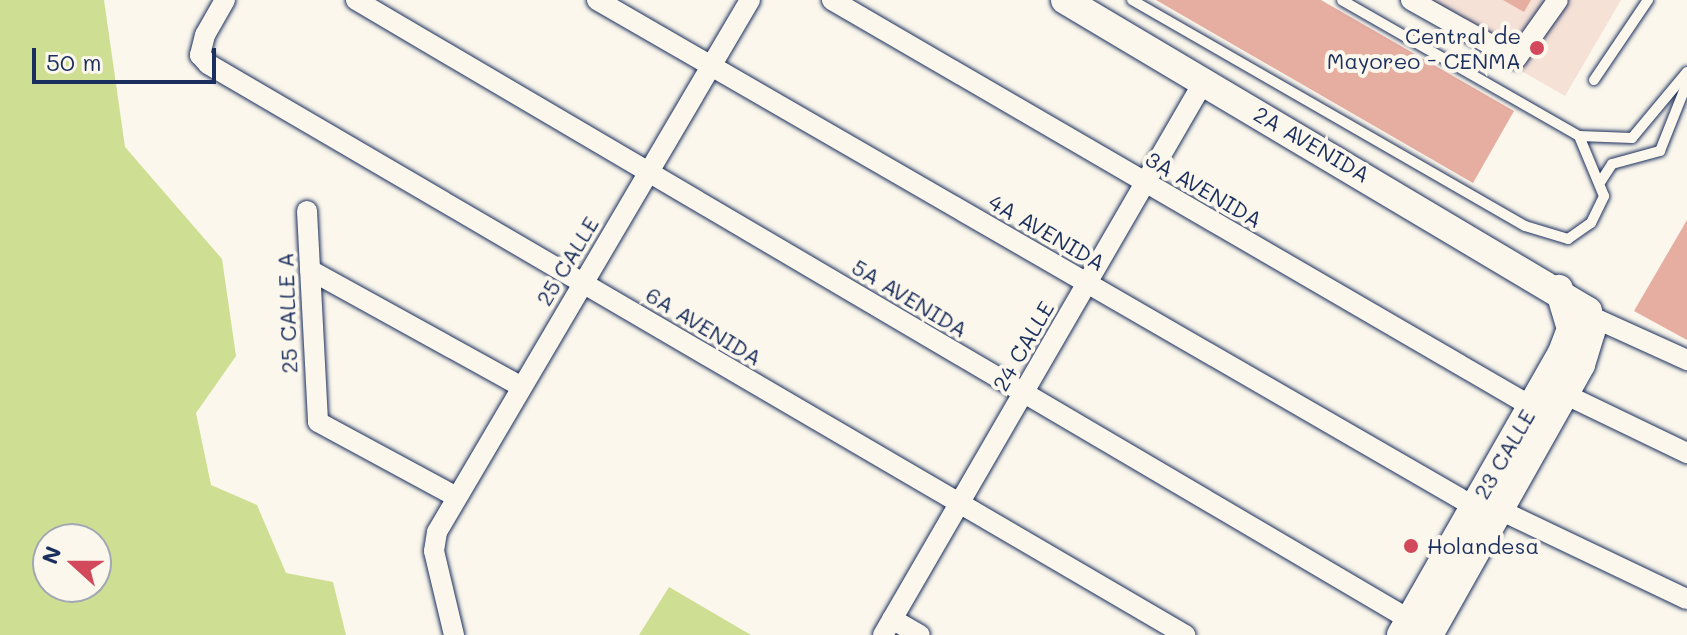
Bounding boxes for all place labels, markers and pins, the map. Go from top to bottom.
place label: Central de Mayoreo - CENMA [1327,22,1521,74]
marker: Central de Mayoreo - CENMA [1528,39,1546,57]
place label: Holandesa [1427,533,1539,559]
marker: Holandesa [1402,537,1420,555]

